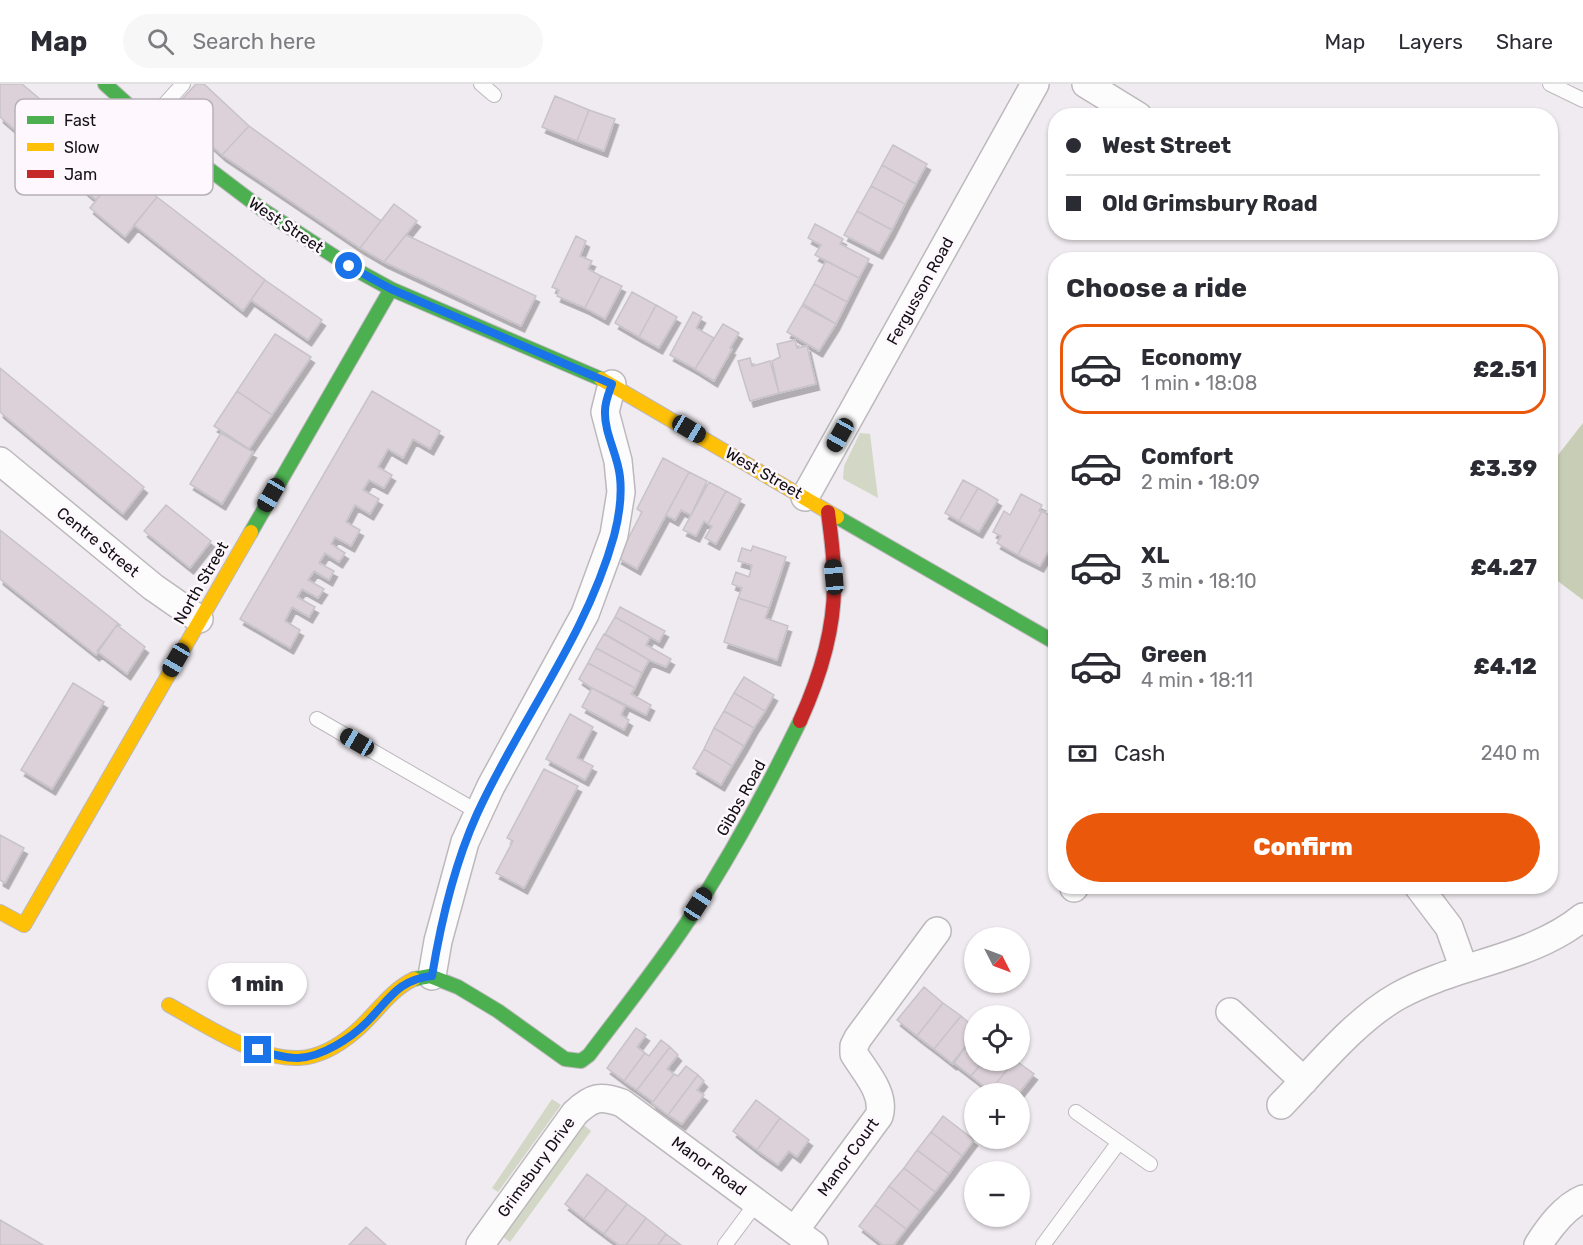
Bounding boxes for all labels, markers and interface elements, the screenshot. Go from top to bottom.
search box [123,14,543,68]
text: Map [30,25,87,58]
icon: search [144,25,177,58]
text: Search here [192,28,316,55]
text: Map [1324,29,1365,54]
text: Layers [1398,29,1463,54]
text: Share [1496,29,1553,54]
legend [15,99,213,195]
text: Fast [64,111,96,130]
text: West Street [1102,132,1231,159]
text: Slow [64,138,100,157]
text: Jam [64,165,97,184]
text: Old Grimsbury Road [1102,190,1318,217]
street label: West Street [245,193,327,257]
street label: Fergusson Road [883,234,957,348]
route start [335,252,362,279]
text: Choose a ride [1066,272,1247,304]
icon: car [1069,342,1123,396]
text: Economy [1141,344,1242,371]
text: £2.51 [1473,356,1537,383]
text: 1 min · 18:08 [1141,371,1257,395]
car [669,412,709,446]
car [823,415,857,455]
icon: car [1069,441,1123,495]
street label: West Street [722,443,806,503]
text: Comfort [1141,443,1233,470]
text: £3.39 [1470,455,1537,482]
text: 2 min · 18:09 [1141,470,1260,494]
car [254,475,288,515]
street label: Centre Street [53,503,143,581]
street label: North Street [170,538,232,628]
icon: car [1069,540,1123,594]
text: XL [1141,542,1169,569]
text: £4.27 [1471,554,1537,581]
car [823,558,845,596]
text: 3 min · 18:10 [1141,569,1257,593]
icon: car [1069,639,1123,693]
car [159,640,193,680]
text: Green [1141,641,1207,668]
text: £4.12 [1474,653,1537,680]
text: 4 min · 18:11 [1141,668,1253,692]
car [337,725,377,759]
icon: cash [1066,737,1099,770]
text: Cash [1114,740,1165,767]
text: 240 m [1481,741,1540,765]
street label: Gibbs Road [712,757,770,839]
button: Confirm [1066,813,1540,882]
car [681,884,715,924]
north arrow [964,927,1030,993]
map controls [964,927,1030,1227]
callout: 1 min [208,963,308,1005]
text: 1 min [231,972,284,996]
button: locate [964,1005,1030,1071]
route end [244,1036,271,1063]
button: + [964,1083,1030,1149]
street label: Grimsbury Drive [493,1113,579,1221]
street label: Manor Court [813,1114,883,1200]
street label: Manor Road [668,1132,750,1200]
button: − [964,1161,1030,1227]

